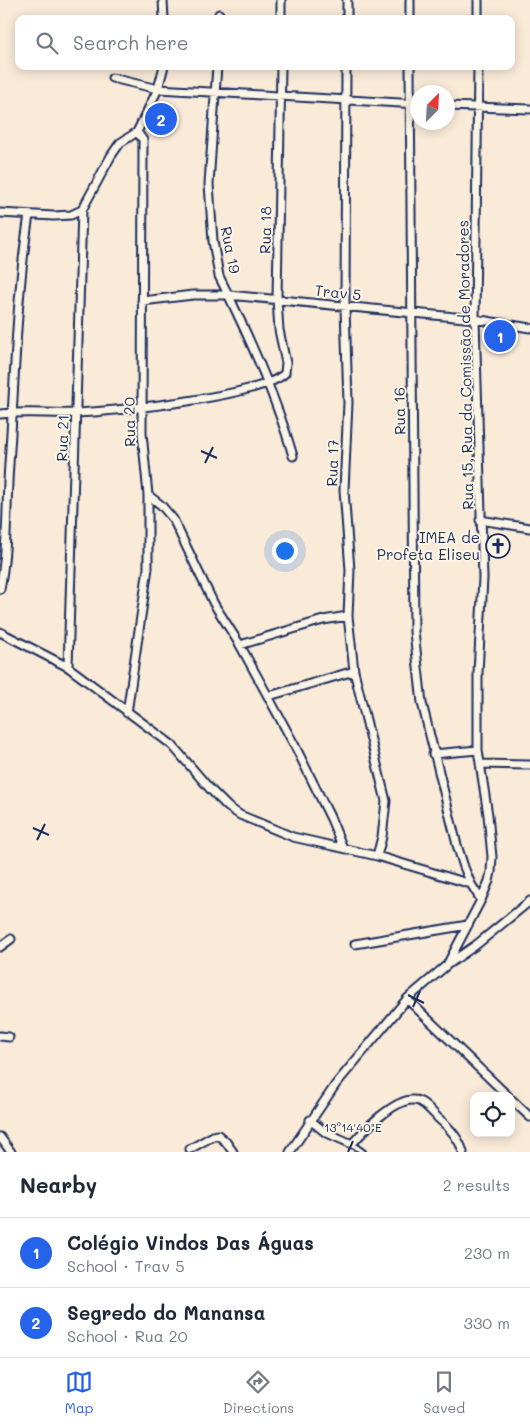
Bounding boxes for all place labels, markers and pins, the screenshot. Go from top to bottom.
pin: 2 [145,100,177,138]
pin: 1 [484,317,516,355]
place label: IMEA de Profeta Eliseu [377,527,480,564]
church icon: IMEA de Profeta Eliseu [485,533,511,559]

